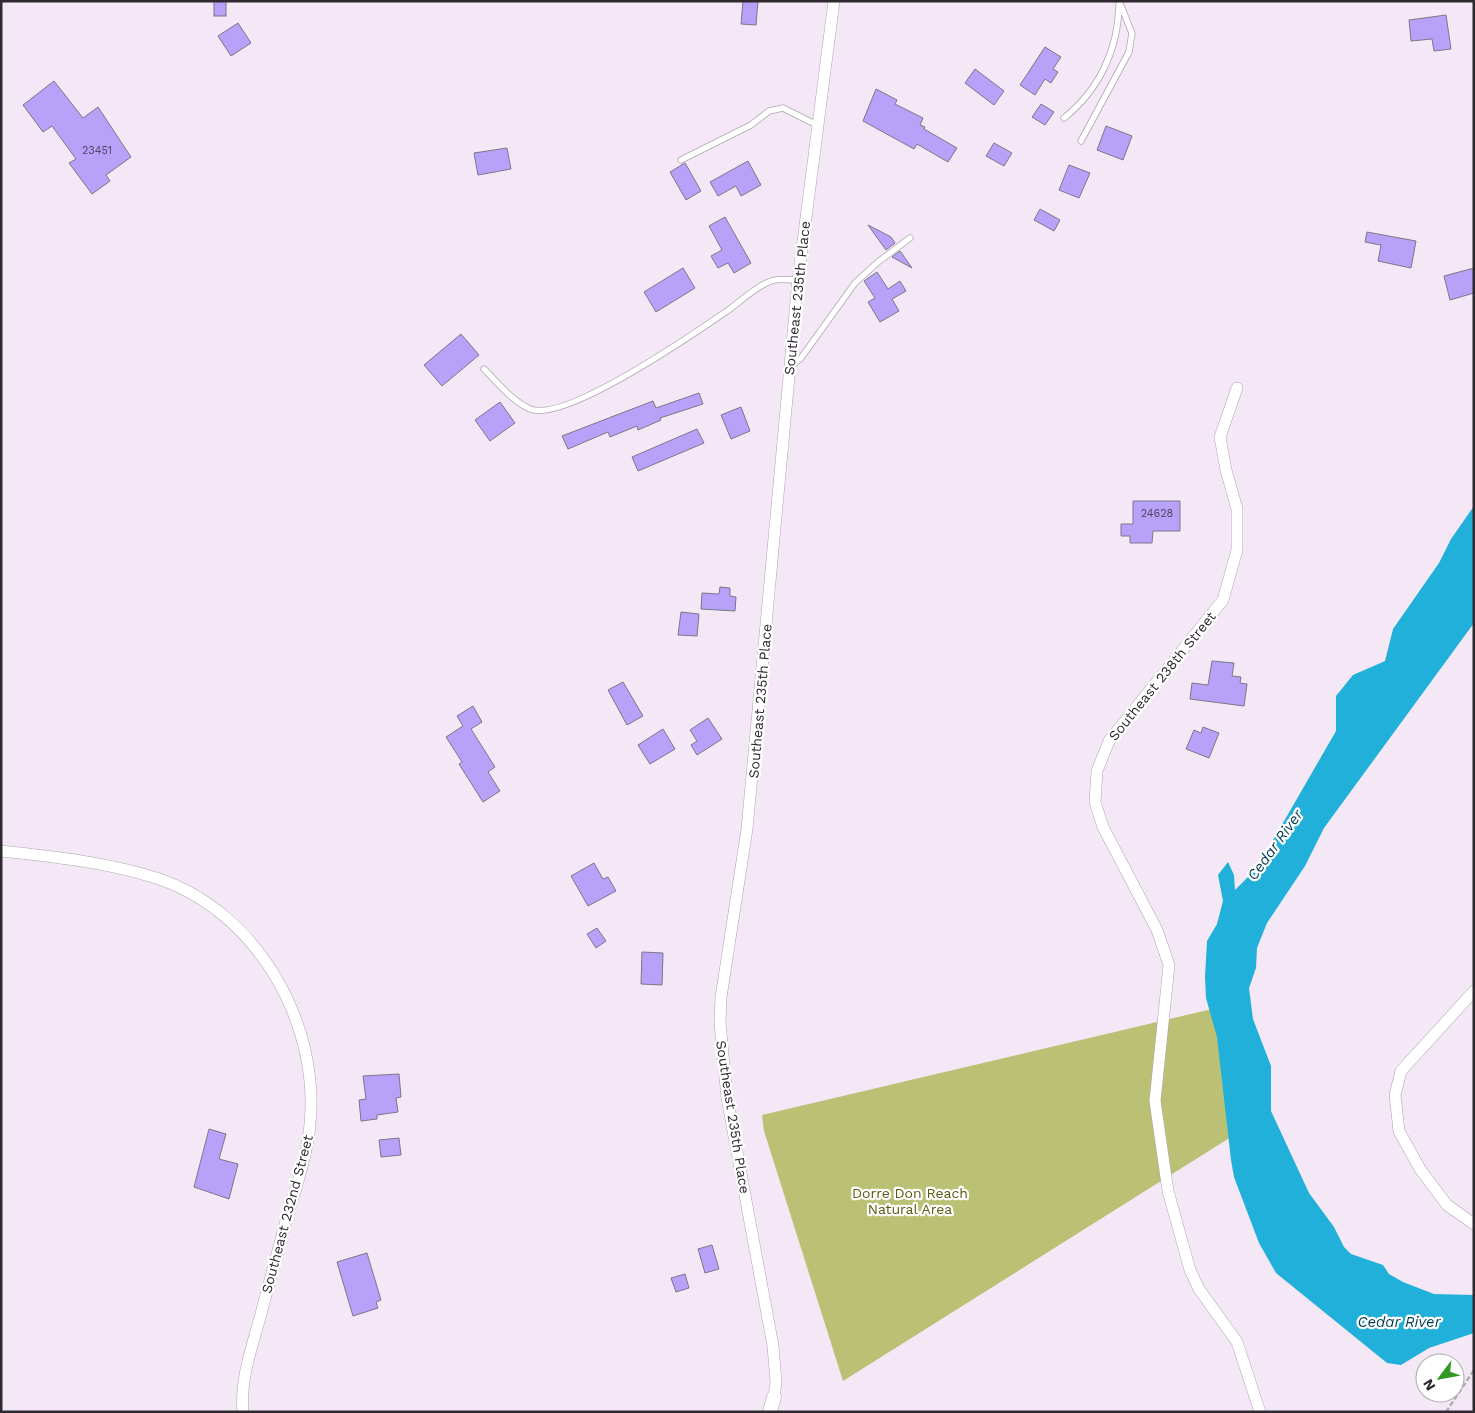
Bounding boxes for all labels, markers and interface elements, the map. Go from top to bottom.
house number: 23451 [82,144,112,157]
street label: Southeast 235th Place [781,220,813,376]
house number: 24628 [1141,507,1174,520]
street label: Southeast 238th Street [1105,608,1219,744]
street label: Southeast 235th Place [745,623,775,779]
water label: Cedar River [1243,805,1307,884]
street label: Southeast 235th Place [713,1039,753,1195]
street label: Southeast 232nd Street [258,1133,316,1295]
park label: Dorre Don Reach Natural Area [852,1185,968,1217]
water label: Cedar River [1358,1313,1442,1331]
north arrow [1415,1353,1465,1403]
text: N [1419,1376,1439,1394]

